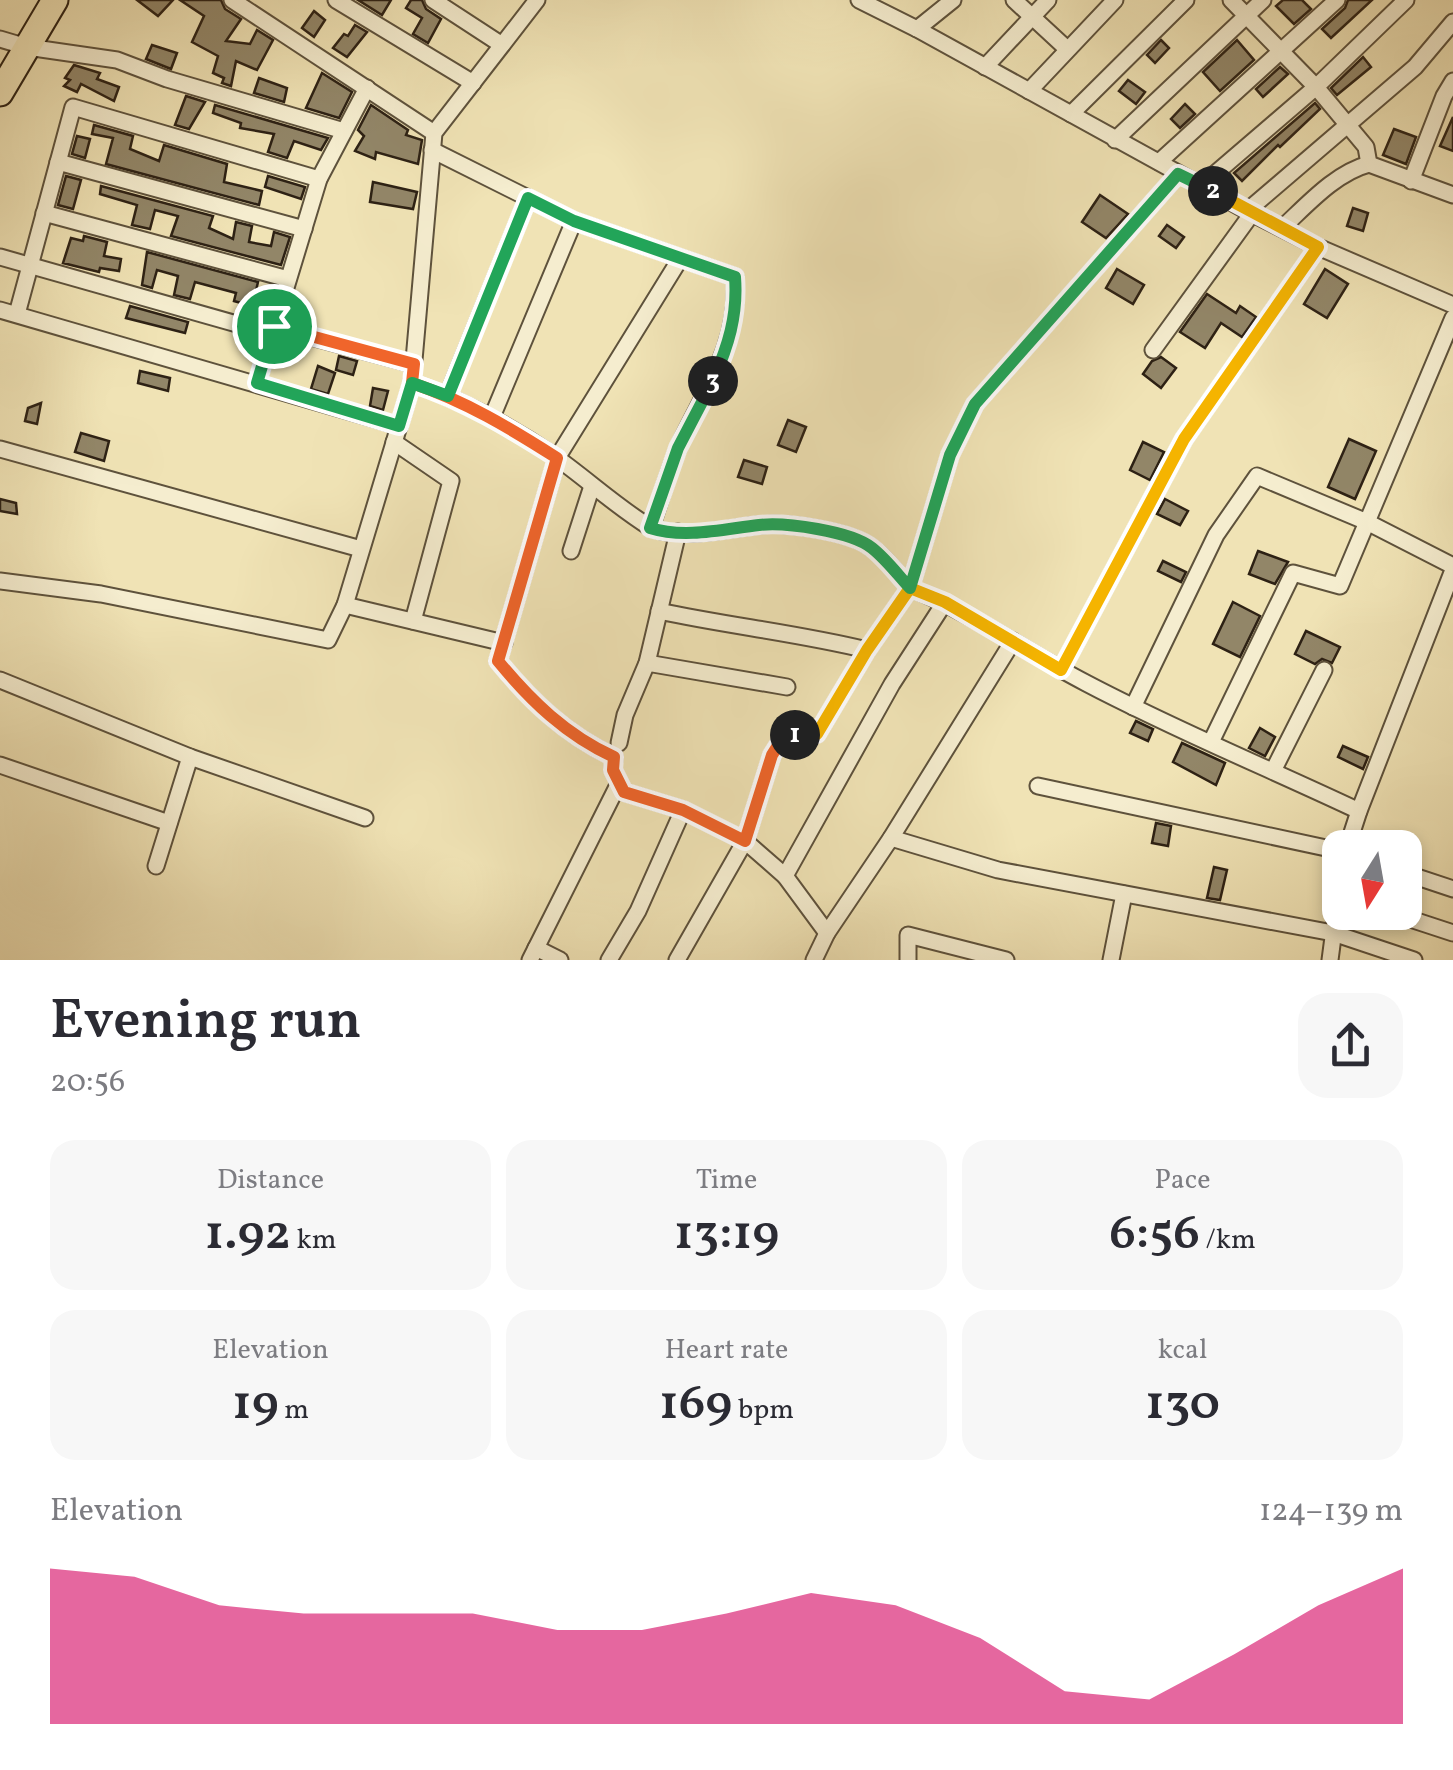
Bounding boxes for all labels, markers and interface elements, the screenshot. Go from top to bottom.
pin: 2 [1188,166,1238,216]
text: 2 [1206,171,1220,210]
pin [232,284,317,369]
icon: arrive [247,299,302,354]
pin: 3 [688,356,738,406]
text: 3 [706,361,720,400]
pin: 1 [770,710,820,760]
text: 1 [789,715,801,754]
north arrow [1322,830,1422,930]
map controls [1322,830,1422,930]
text: Evening run [50,985,362,1061]
button: share [1298,993,1403,1098]
text: 20:56 [50,1061,125,1105]
text: Distance [217,1161,324,1200]
text: Time [696,1161,757,1200]
text: Pace [1154,1161,1211,1200]
text: 1.92 [205,1200,291,1270]
text: 13:19 [674,1200,779,1270]
text: 6:56 [1109,1200,1200,1270]
text: km [291,1221,337,1260]
text: /km [1200,1221,1256,1260]
text: Elevation [212,1331,329,1370]
text: Heart rate [665,1331,788,1370]
text: kcal [1158,1331,1207,1370]
text: 19 [232,1370,279,1440]
text: 169 [659,1370,732,1440]
text: 130 [1145,1370,1220,1440]
text: m [279,1391,309,1430]
text: bpm [732,1391,794,1430]
text: Elevation [50,1490,183,1534]
text: 124–139 m [1259,1490,1403,1534]

